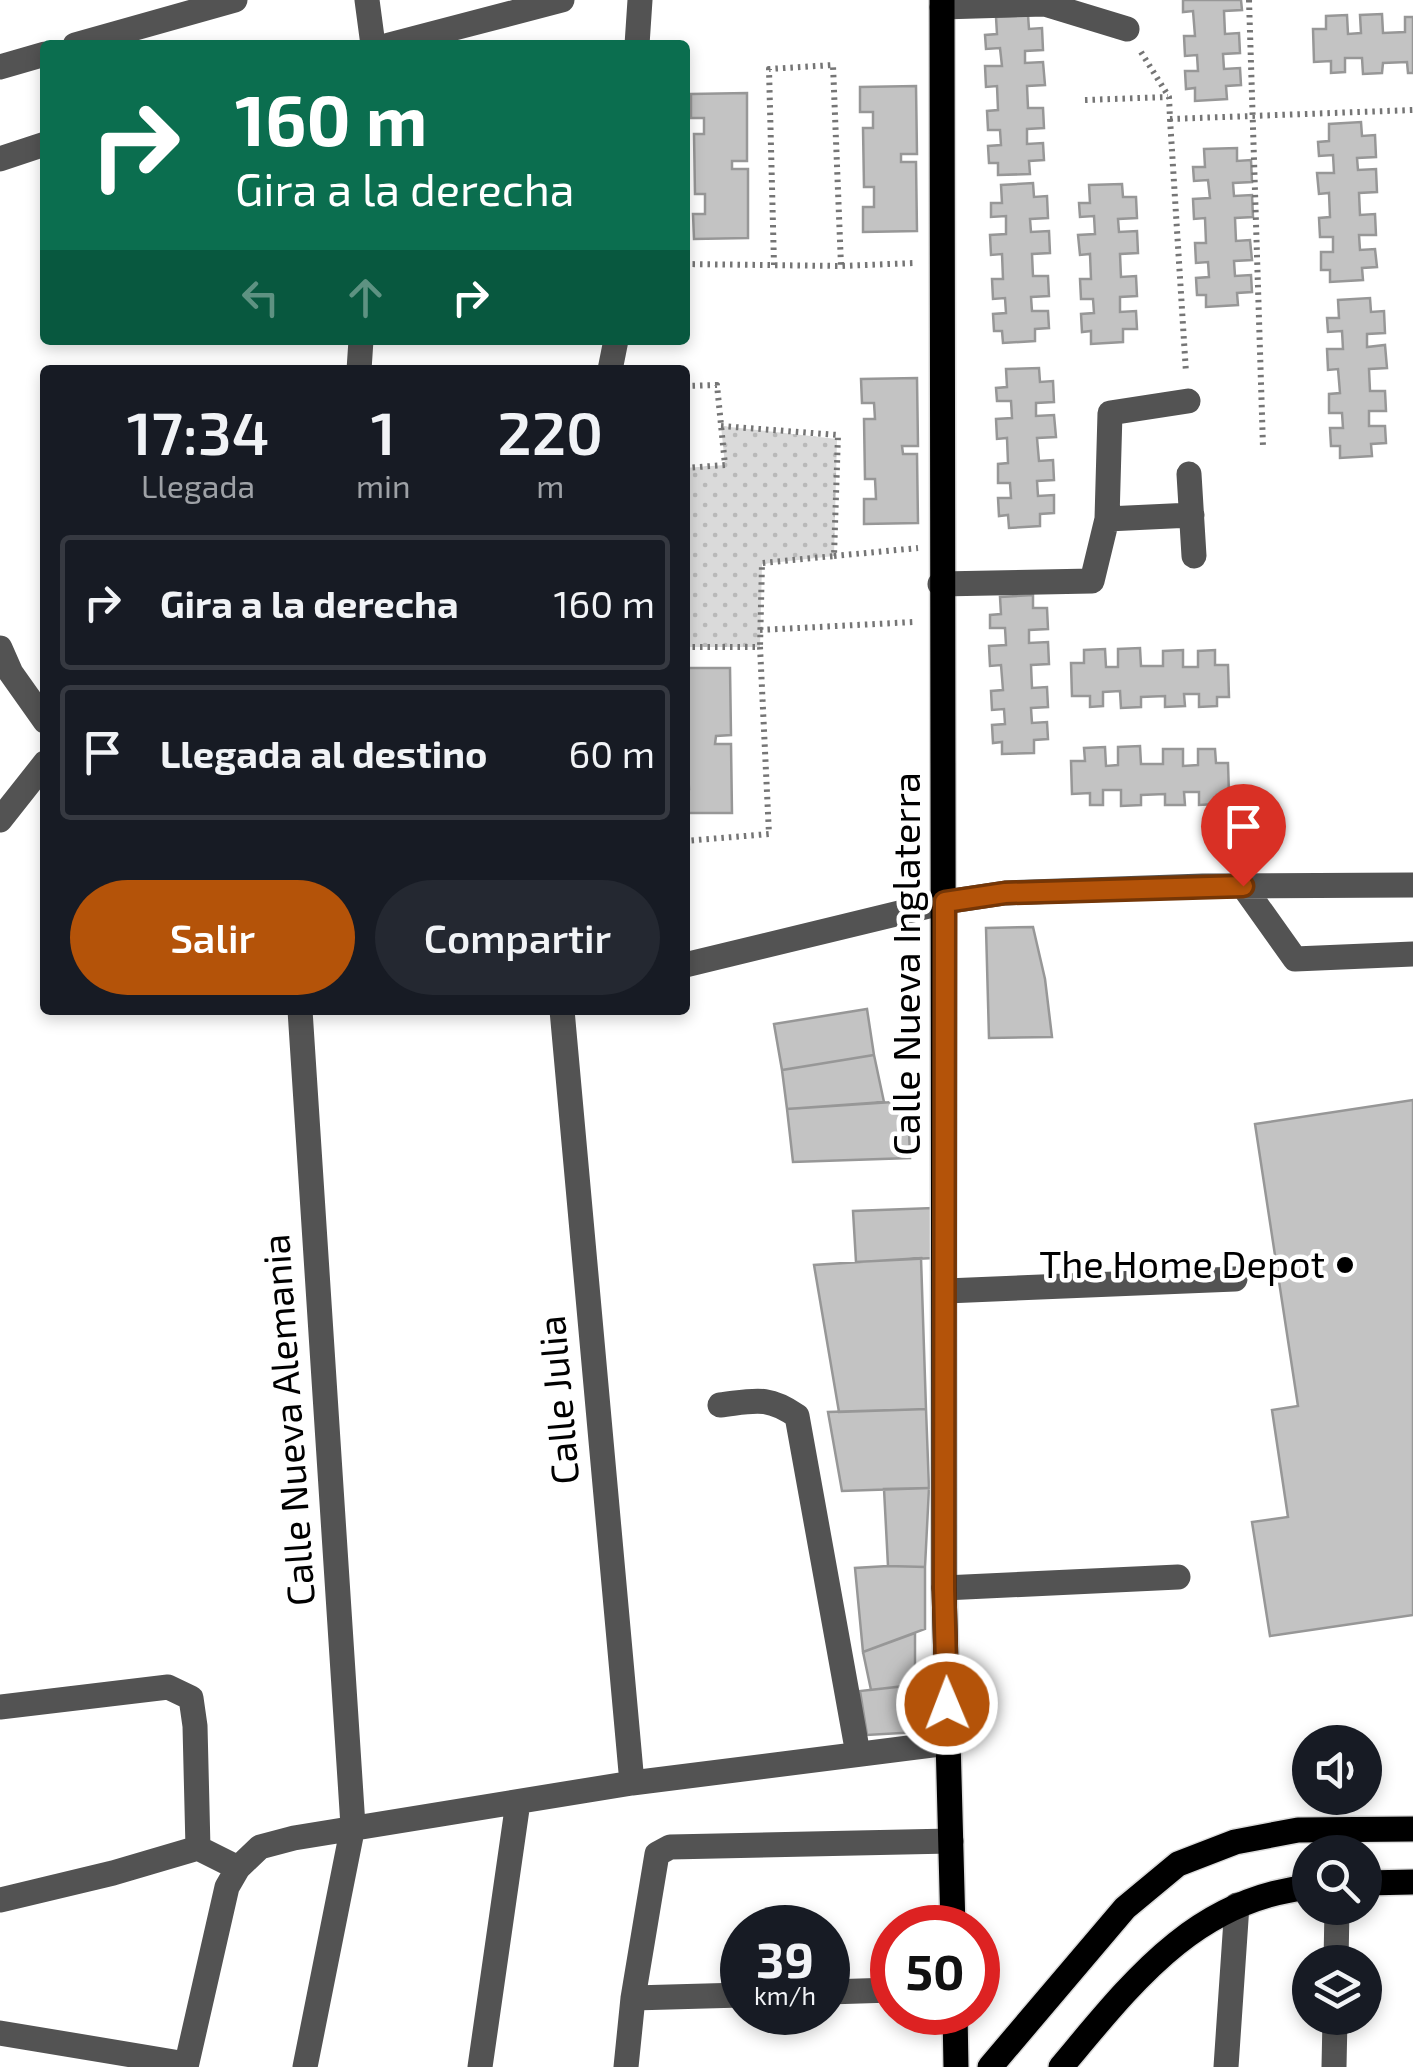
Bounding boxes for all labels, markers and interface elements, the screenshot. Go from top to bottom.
text: 160 m [235,76,428,160]
icon: right [70,80,200,210]
text: Gira a la derecha [235,161,574,215]
icon: left [233,270,288,325]
icon: ahead [338,270,393,325]
icon: right [443,270,498,325]
text: 17:34 [127,395,269,467]
text: 1 [371,395,396,467]
text: 220 [497,395,603,467]
text: Llegada [141,466,255,504]
text: min [356,466,411,504]
text: m [536,466,564,504]
icon: right [75,575,130,630]
text: Gira a la derecha [160,580,459,626]
text: 160 m [553,580,655,626]
icon: arrive [75,725,130,780]
text: Llegada al destino [160,730,488,776]
text: 60 m [569,730,655,776]
street label: Calle Nueva Inglaterra [882,772,928,1156]
pin [1201,784,1286,887]
icon: arrive [1216,799,1271,854]
button: Salir [70,880,355,995]
button: Compartir [375,880,660,995]
street label: Calle Nueva Alemania [251,1233,323,1608]
place label: The Home Depot [1039,1240,1325,1286]
marker: The Home Depot [1334,1254,1356,1276]
street label: Calle Julia [527,1314,587,1487]
position arrow [895,1652,999,1756]
map controls [1292,1725,1382,2035]
button: sound [1292,1725,1382,1815]
button: search [1292,1835,1382,1925]
speed limit sign: 50 [870,1905,1000,2035]
text: 39 [756,1928,814,1988]
button: layers [1292,1945,1382,2035]
text: km/h [754,1980,816,2010]

